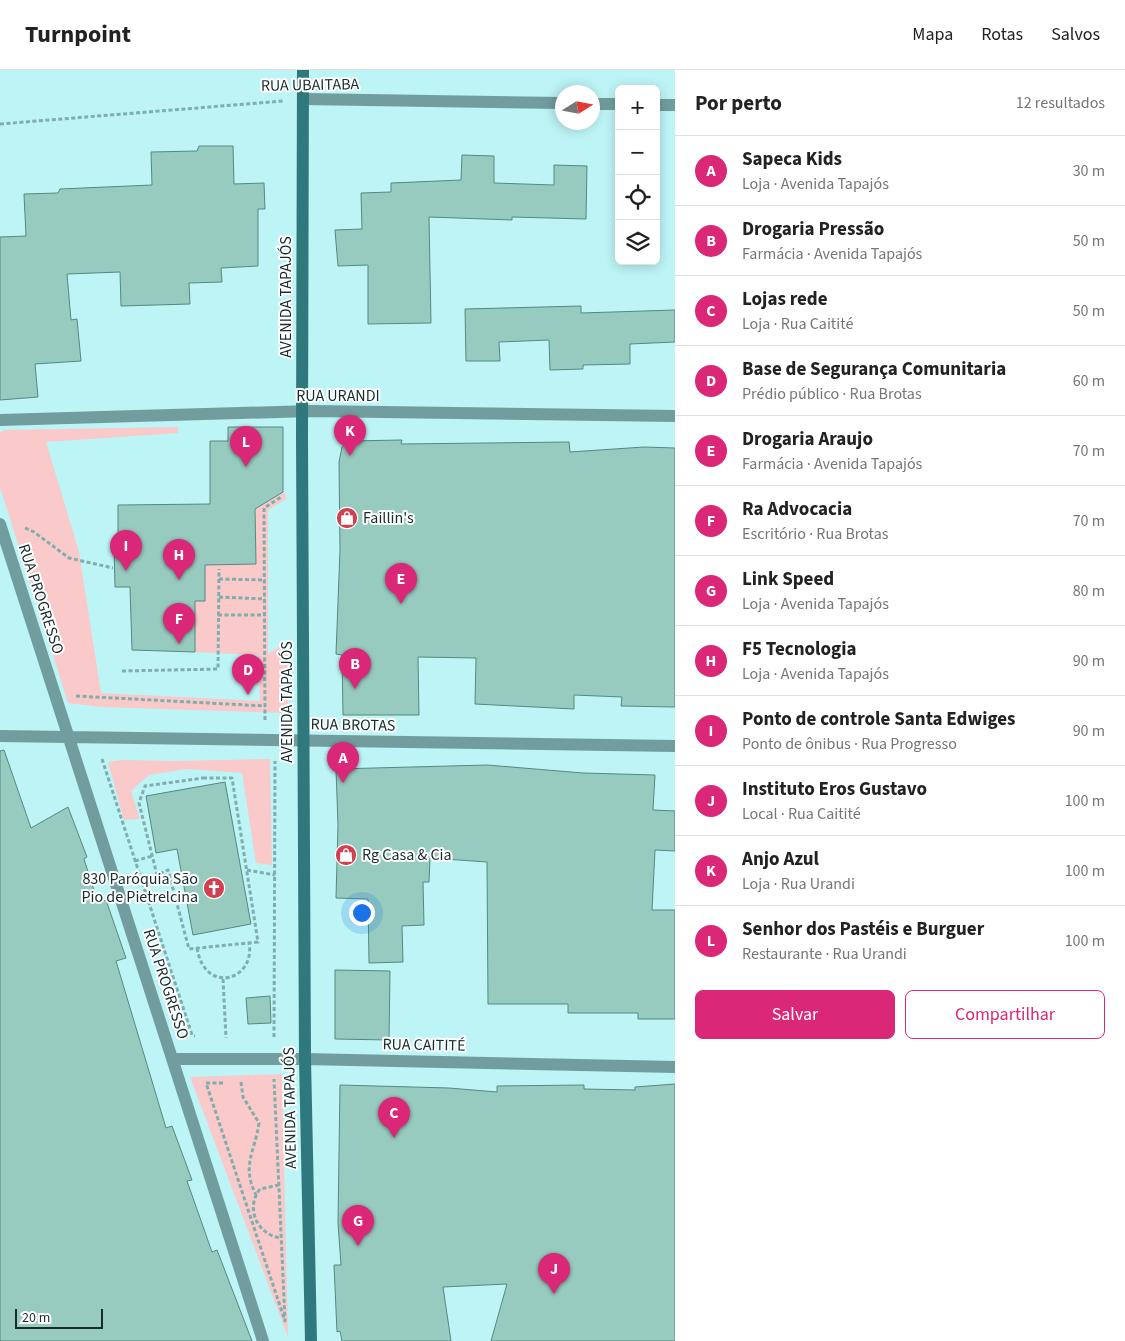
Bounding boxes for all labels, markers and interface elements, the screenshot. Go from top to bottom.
text: Turnpoint [25,17,131,52]
text: Mapa [912,22,953,47]
text: Rotas [981,22,1023,47]
text: Salvos [1051,22,1100,47]
street label: RUA UBAITABA [261,73,360,97]
north arrow [555,85,600,130]
map controls [615,85,660,265]
button: + [615,85,660,130]
text: Por perto [695,88,782,118]
text: 12 resultados [1016,92,1105,114]
button: − [615,130,660,175]
text: Sapeca Kids [742,146,842,173]
text: A [706,160,716,182]
text: 30 m [1073,160,1105,182]
text: Loja · Avenida Tapajós [742,173,889,195]
button: locate [615,175,660,220]
text: Drogaria Pressão [742,216,884,243]
button: layers [615,220,660,265]
text: B [706,230,716,252]
text: 50 m [1073,230,1105,252]
street label: AVENIDA TAPAJÓS [275,236,297,358]
text: Farmácia · Avenida Tapajós [742,243,922,265]
text: Lojas rede [742,286,828,313]
text: C [706,300,716,322]
text: 50 m [1073,300,1105,322]
text: Loja · Rua Caitité [742,313,853,335]
text: Base de Segurança Comunitaria [742,356,1006,383]
text: D [706,370,716,392]
text: 60 m [1073,370,1105,392]
text: Prédio público · Rua Brotas [742,383,922,405]
street label: RUA URANDI [296,385,380,407]
pin: K [334,415,366,456]
pin: L [230,426,262,467]
text: Drogaria Araujo [742,426,873,453]
text: E [707,440,715,462]
text: 70 m [1073,440,1105,462]
text: Farmácia · Avenida Tapajós [742,453,922,475]
text: Ra Advocacia [742,496,852,523]
shop icon: Faillin's [335,506,359,530]
place label: Faillin's [363,507,414,529]
text: F [707,510,715,532]
text: 70 m [1073,510,1105,532]
text: Escritório · Rua Brotas [742,523,888,545]
pin: I [110,530,142,571]
pin: H [163,539,195,580]
street label: RUA PROGRESSO [13,541,69,657]
pin: E [385,563,417,604]
text: Link Speed [742,566,834,593]
text: G [706,580,716,602]
text: 80 m [1073,580,1105,602]
text: Loja · Avenida Tapajós [742,593,889,615]
pin: F [163,603,195,644]
text: F5 Tecnologia [742,636,856,663]
street label: AVENIDA TAPAJÓS [276,641,298,763]
pin: B [339,648,371,689]
text: H [706,650,716,672]
text: 90 m [1073,650,1105,672]
pin: D [232,654,264,695]
text: Loja · Avenida Tapajós [742,663,889,685]
text: Ponto de controle Santa Edwiges [742,706,1016,733]
street label: RUA BROTAS [310,713,396,737]
text: I [709,720,713,742]
text: 90 m [1073,720,1105,742]
text: Ponto de ônibus · Rua Progresso [742,733,957,755]
pin: A [327,742,359,783]
text: Instituto Eros Gustavo [742,776,927,803]
text: J [707,790,715,812]
text: 100 m [1065,790,1105,812]
text: Local · Rua Caitité [742,803,861,825]
shop icon: Rg Casa & Cia [334,843,358,867]
place label: Rg Casa & Cia [362,844,452,866]
text: Anjo Azul [742,846,819,873]
text: K [706,860,716,882]
text: 100 m [1065,860,1105,882]
place label: 830 Paróquia São Pio de Pietrelcina [81,868,198,908]
text: Loja · Rua Urandi [742,873,855,895]
church icon: 830 Paróquia São Pio de Pietrelcina [202,876,226,900]
your location [349,900,375,926]
text: Senhor dos Pastéis e Burguer [742,916,984,943]
street label: RUA PROGRESSO [138,926,194,1042]
text: L [707,930,715,952]
text: 100 m [1065,930,1105,952]
text: Restaurante · Rua Urandi [742,943,907,965]
button: Salvar [695,990,895,1039]
button: Compartilhar [905,990,1105,1039]
street label: RUA CAITITÉ [382,1033,466,1057]
street label: AVENIDA TAPAJÓS [278,1047,302,1169]
pin: C [378,1097,410,1138]
pin: G [342,1205,374,1246]
pin: J [538,1253,570,1294]
scale bar [15,1306,102,1329]
text: 20 m [22,1308,50,1328]

